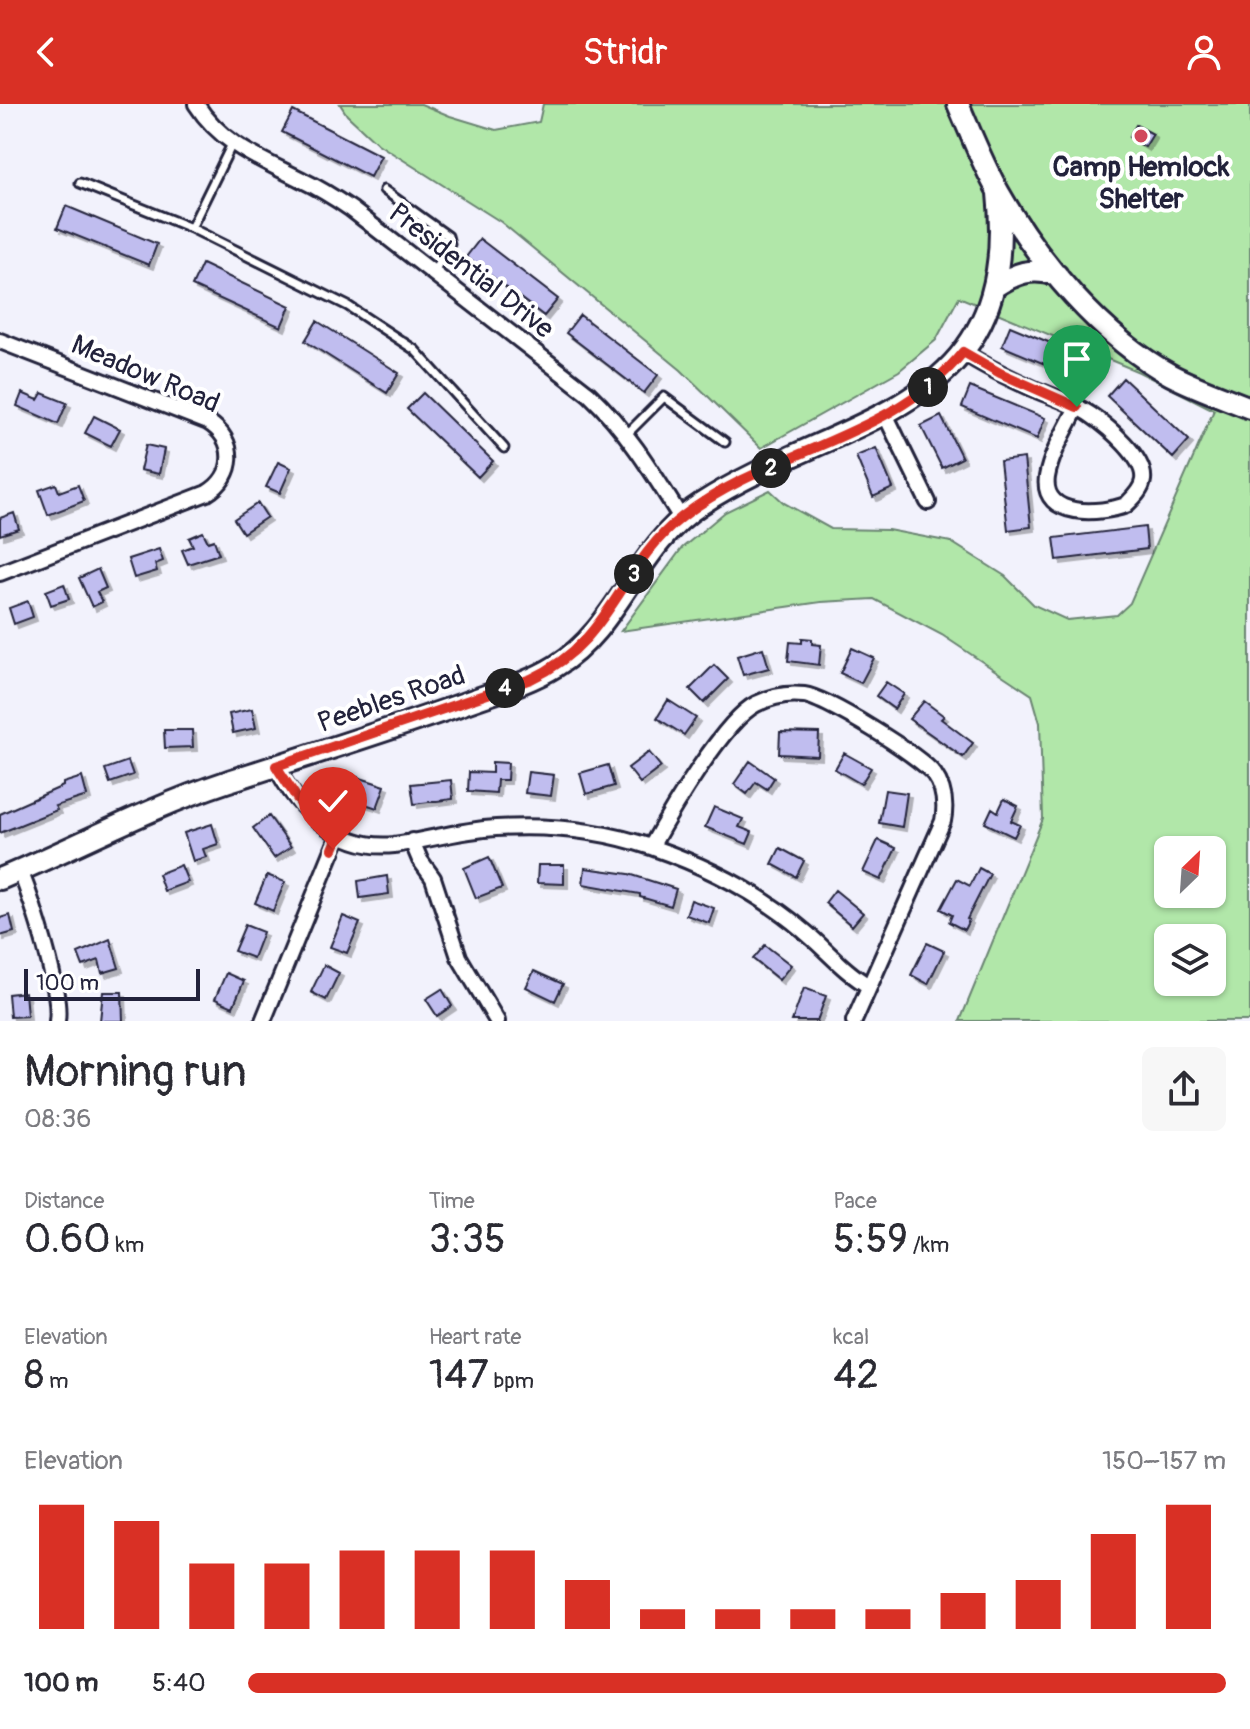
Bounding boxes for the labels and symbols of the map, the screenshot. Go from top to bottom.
marker: Camp Hemlock Shelter [1132,127,1150,145]
place label: Camp Hemlock Shelter [1052,150,1230,217]
street label: Presidential Drive [381,196,561,347]
pin [1043,325,1111,407]
street label: Meadow Road [66,327,225,421]
pin: 1 [908,367,948,407]
pin: 2 [751,448,791,488]
pin: 3 [614,554,654,594]
street label: Peebles Road [313,658,470,741]
pin: 4 [485,668,525,708]
pin [299,767,367,849]
north arrow [1154,836,1226,908]
scale bar [24,965,200,1001]

